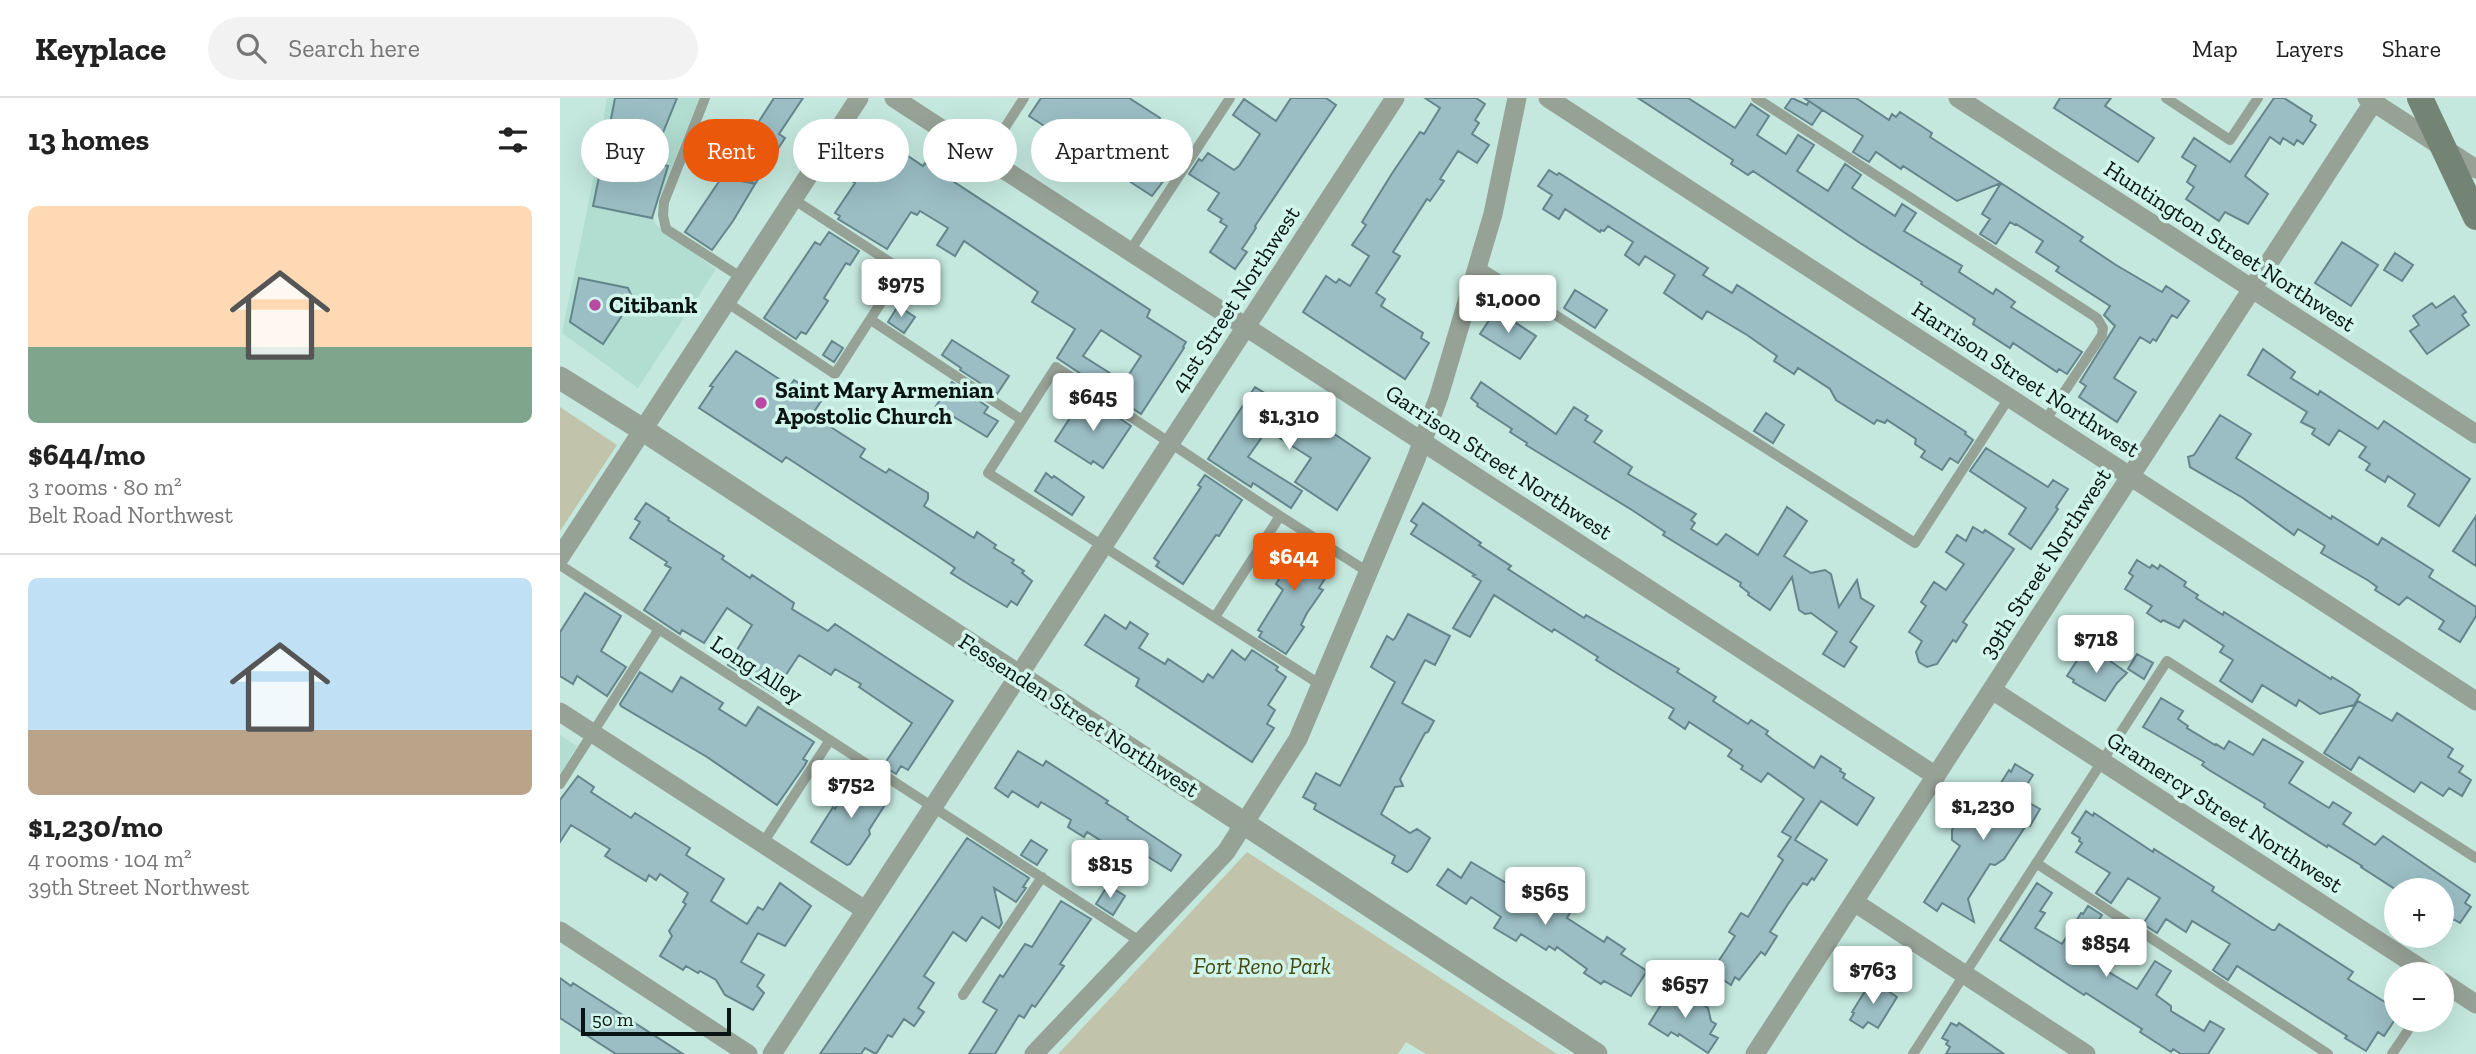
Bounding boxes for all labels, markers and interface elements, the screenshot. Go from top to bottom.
search box [208,17,698,80]
text: Keyplace [35,29,166,68]
icon: search [232,29,270,67]
text: Search here [288,32,420,64]
text: Map [2192,34,2238,63]
text: Layers [2276,34,2344,63]
text: Share [2382,34,2441,63]
chip: Buy [581,119,669,182]
chip: Rent [683,119,779,182]
chip: Filters [793,119,909,182]
chip: New [923,119,1017,182]
chip: Apartment [1031,119,1193,182]
icon: filters [494,121,532,159]
text: 13 homes [28,122,149,158]
street label: Huntington Street Northwest [2099,154,2361,338]
street label: 41st Street Northwest [1164,200,1306,397]
icon: home [217,252,343,378]
pin: $975 [860,260,942,319]
text: $975 [878,268,925,296]
pin: $1,000 [1451,275,1565,335]
text: $1,000 [1475,284,1541,312]
place label: Citibank [609,291,698,319]
street label: Harrison Street Northwest [1907,295,2145,463]
marker: Citibank [587,297,603,313]
pin: $645 [1052,374,1134,433]
place label: Saint Mary Armenian Apostolic Church [775,376,994,430]
street label: Garrison Street Northwest [1380,378,1618,546]
text: $645 [1069,382,1117,410]
pin: $1,310 [1232,392,1346,452]
marker: Saint Mary Armenian Apostolic Church [753,395,769,411]
text: $1,310 [1259,401,1319,429]
text: $644/mo [28,437,145,473]
street label: 39th Street Northwest [1973,462,2117,663]
text: 3 rooms · 80 m² [28,473,182,501]
text: Belt Road Northwest [28,501,233,529]
pin: $644 [1253,533,1335,593]
text: $644 [1269,542,1319,570]
pin: $718 [2055,616,2137,675]
icon: home [217,624,343,750]
text: $718 [2074,624,2118,652]
street label: Fessenden Street Northwest [954,627,1205,803]
street label: Long Alley [706,629,808,709]
street label: Gramercy Street Northwest [2102,725,2349,899]
pin: $752 [810,760,892,820]
text: $752 [827,769,875,797]
pin: $1,230 [1926,782,2040,842]
text: $1,230 [1951,791,2015,819]
text: $1,230/mo [28,809,163,845]
pin: $815 [1069,840,1151,900]
text: 4 rooms · 104 m² [28,845,192,873]
text: $815 [1088,849,1133,877]
pin: $565 [1504,868,1586,927]
text: 39th Street Northwest [28,873,249,901]
text: $565 [1521,876,1569,904]
map controls [2384,878,2454,1032]
button: + [2384,878,2454,948]
pin: $854 [2065,920,2147,979]
text: $854 [2082,928,2130,956]
pin: $763 [1832,946,1914,1006]
park label: Fort Reno Park [1193,952,1331,980]
text: $763 [1849,955,1897,983]
pin: $657 [1644,960,1726,1020]
button: − [2384,962,2454,1032]
text: $657 [1661,969,1709,997]
scale bar [581,1005,732,1037]
text: 50 m [592,1008,633,1031]

